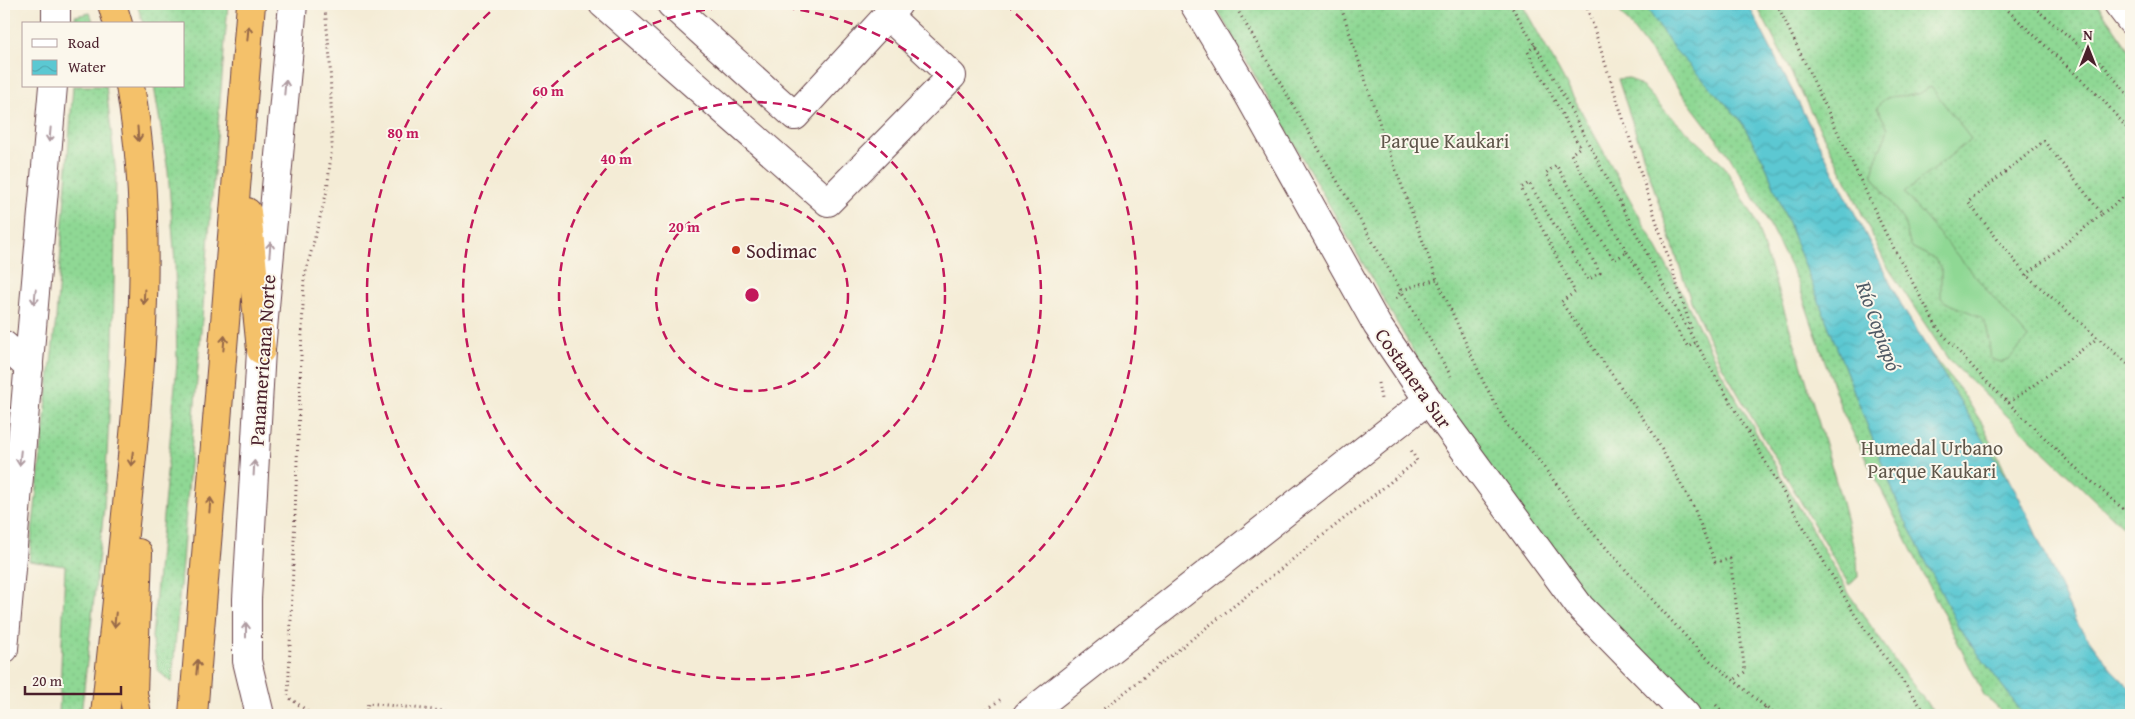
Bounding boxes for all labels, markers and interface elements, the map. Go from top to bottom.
legend [22,22,185,88]
north arrow [2062,22,2112,72]
one-way arrow [243,25,253,41]
text: N [2083,25,2093,45]
text: Road [68,32,99,53]
text: Water [68,56,106,77]
one-way arrow [280,79,290,95]
text: 60 m [532,80,564,101]
text: 80 m [387,122,419,143]
one-way arrow [133,126,142,142]
park label: Parque Kaukari [1381,126,1510,155]
one-way arrow [45,127,55,143]
text: 40 m [600,148,632,169]
text: 20 m [668,216,700,237]
place label: Sodimac [746,236,817,265]
one-way arrow [266,241,275,257]
marker: Sodimac [730,244,742,256]
street label: Panamericana Norte [242,273,282,447]
water label: Río Copiapó [1848,276,1910,375]
centre of rings [743,286,761,304]
one-way arrow [30,288,40,304]
one-way arrow [139,288,148,304]
street label: Costanera Sur [1369,322,1459,434]
one-way arrow [219,335,228,351]
park label: Humedal Urbano Parque Kaukari [1861,433,2003,485]
one-way arrow [15,450,25,466]
one-way arrow [127,450,137,466]
one-way arrow [250,460,259,476]
one-way arrow [206,497,215,513]
one-way arrow [110,612,120,628]
one-way arrow [241,623,251,639]
one-way arrow [192,659,202,675]
scale bar [25,664,121,696]
text: 20 m [32,670,63,691]

